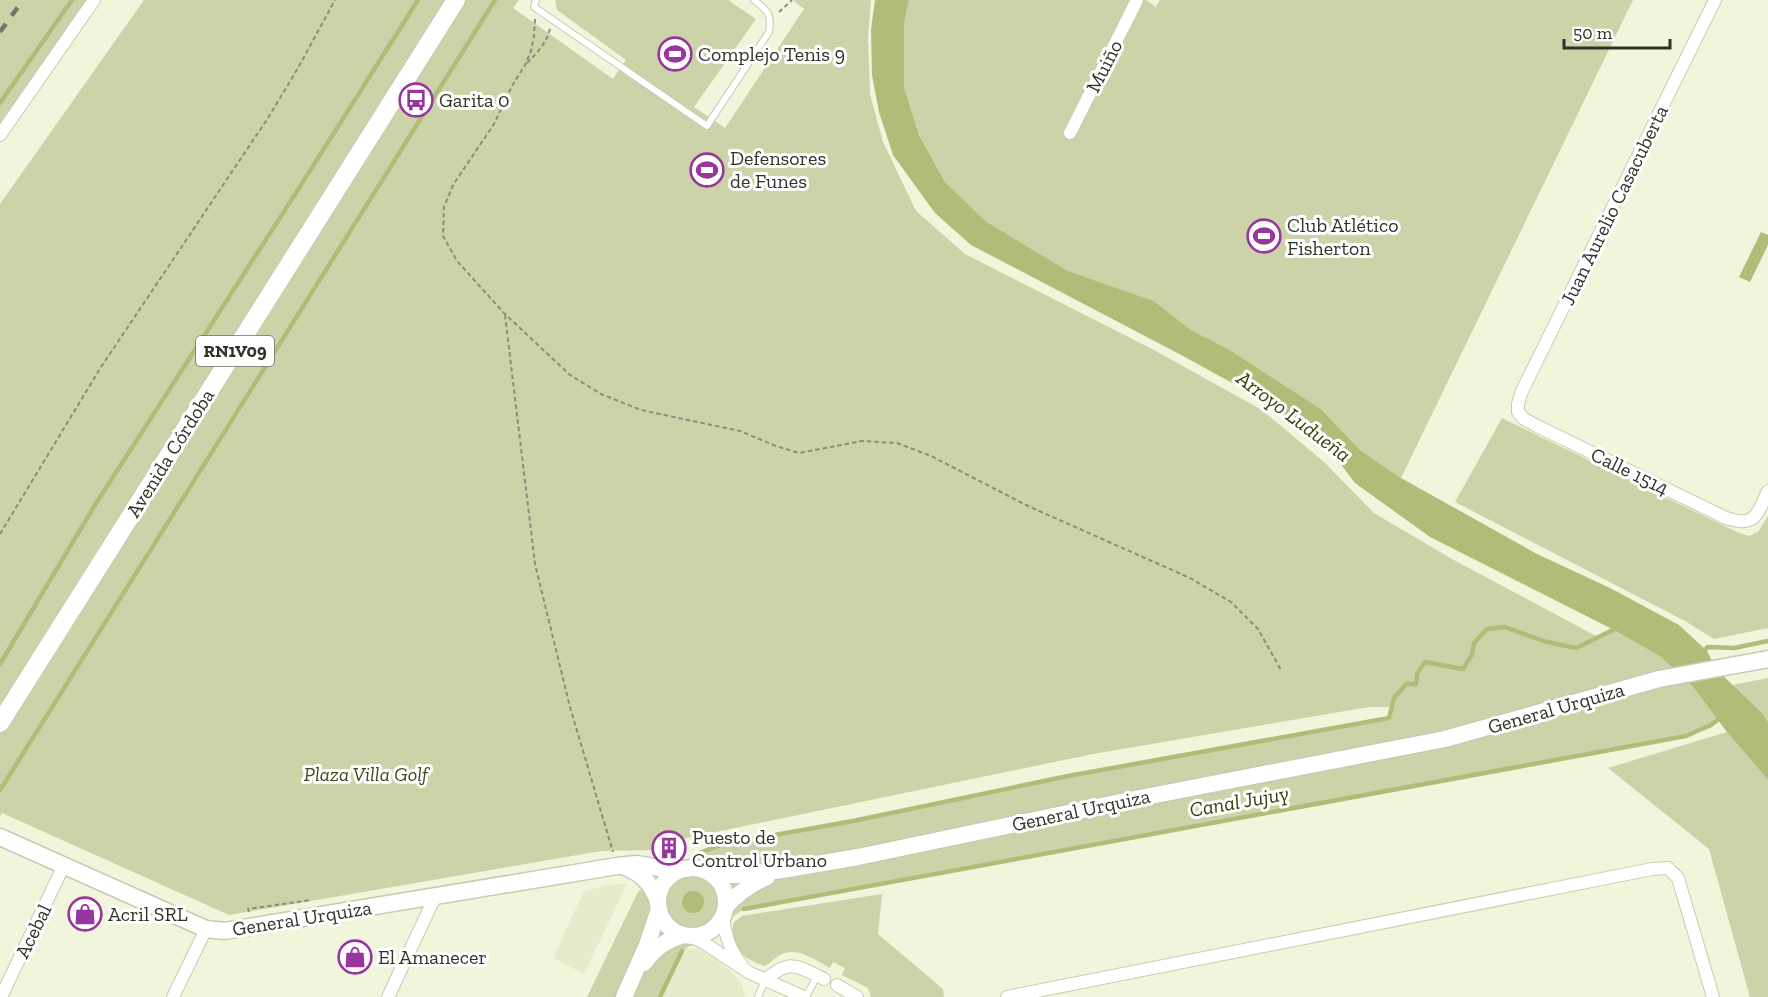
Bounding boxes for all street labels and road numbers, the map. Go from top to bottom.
street label: Muiño [1081,36,1127,96]
street label: Juan Aurelio Casacuberta [1555,101,1673,309]
road number: RN1V09 [196,336,274,366]
street label: Avenida Córdoba [121,384,219,522]
street label: Calle 1514 [1587,442,1673,500]
street label: General Urquiza [1485,677,1627,739]
street label: General Urquiza [1010,784,1153,836]
street label: General Urquiza [231,895,374,941]
street label: Acebal [10,900,56,962]

